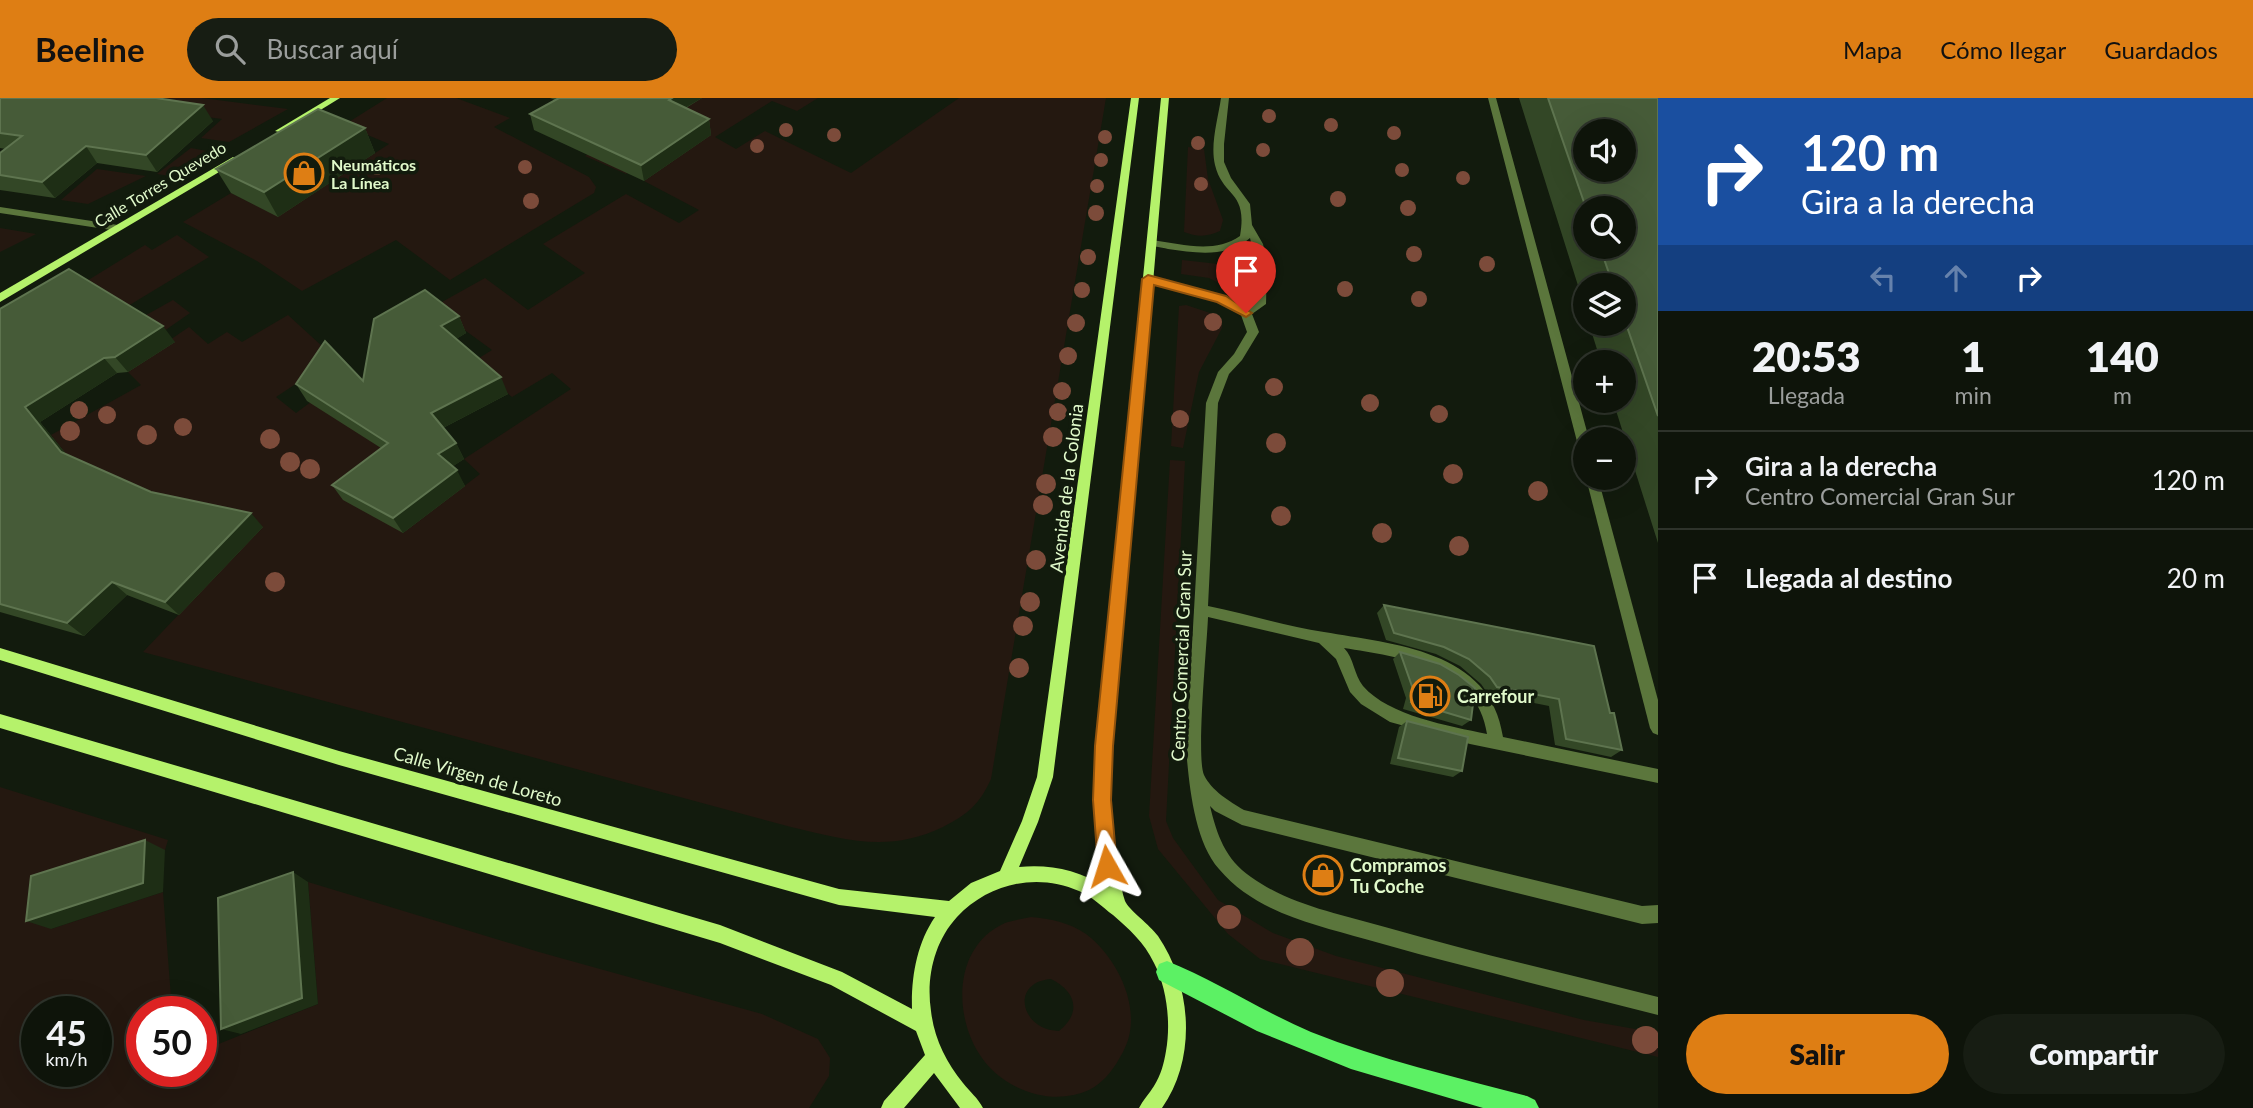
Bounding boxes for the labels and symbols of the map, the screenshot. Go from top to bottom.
street label: Calle Torres Quevedo [91,137,229,231]
shop icon: Neumáticos La Línea [283,152,325,194]
place label: Neumáticos La Línea [331,155,416,192]
pin [1216,241,1276,313]
street label: Avenida de la Colonia [1045,402,1087,574]
street label: Centro Comercial Gran Sur [1166,550,1196,762]
fuel station icon: Carrefour [1409,675,1451,717]
place label: Carrefour [1457,685,1534,707]
street label: Calle Virgen de Loreto [391,741,565,811]
position arrow [1070,829,1144,903]
shop icon: Compramos Tu Coche [1302,854,1344,896]
place label: Compramos Tu Coche [1350,854,1447,897]
speed limit sign: 50 [126,996,217,1087]

